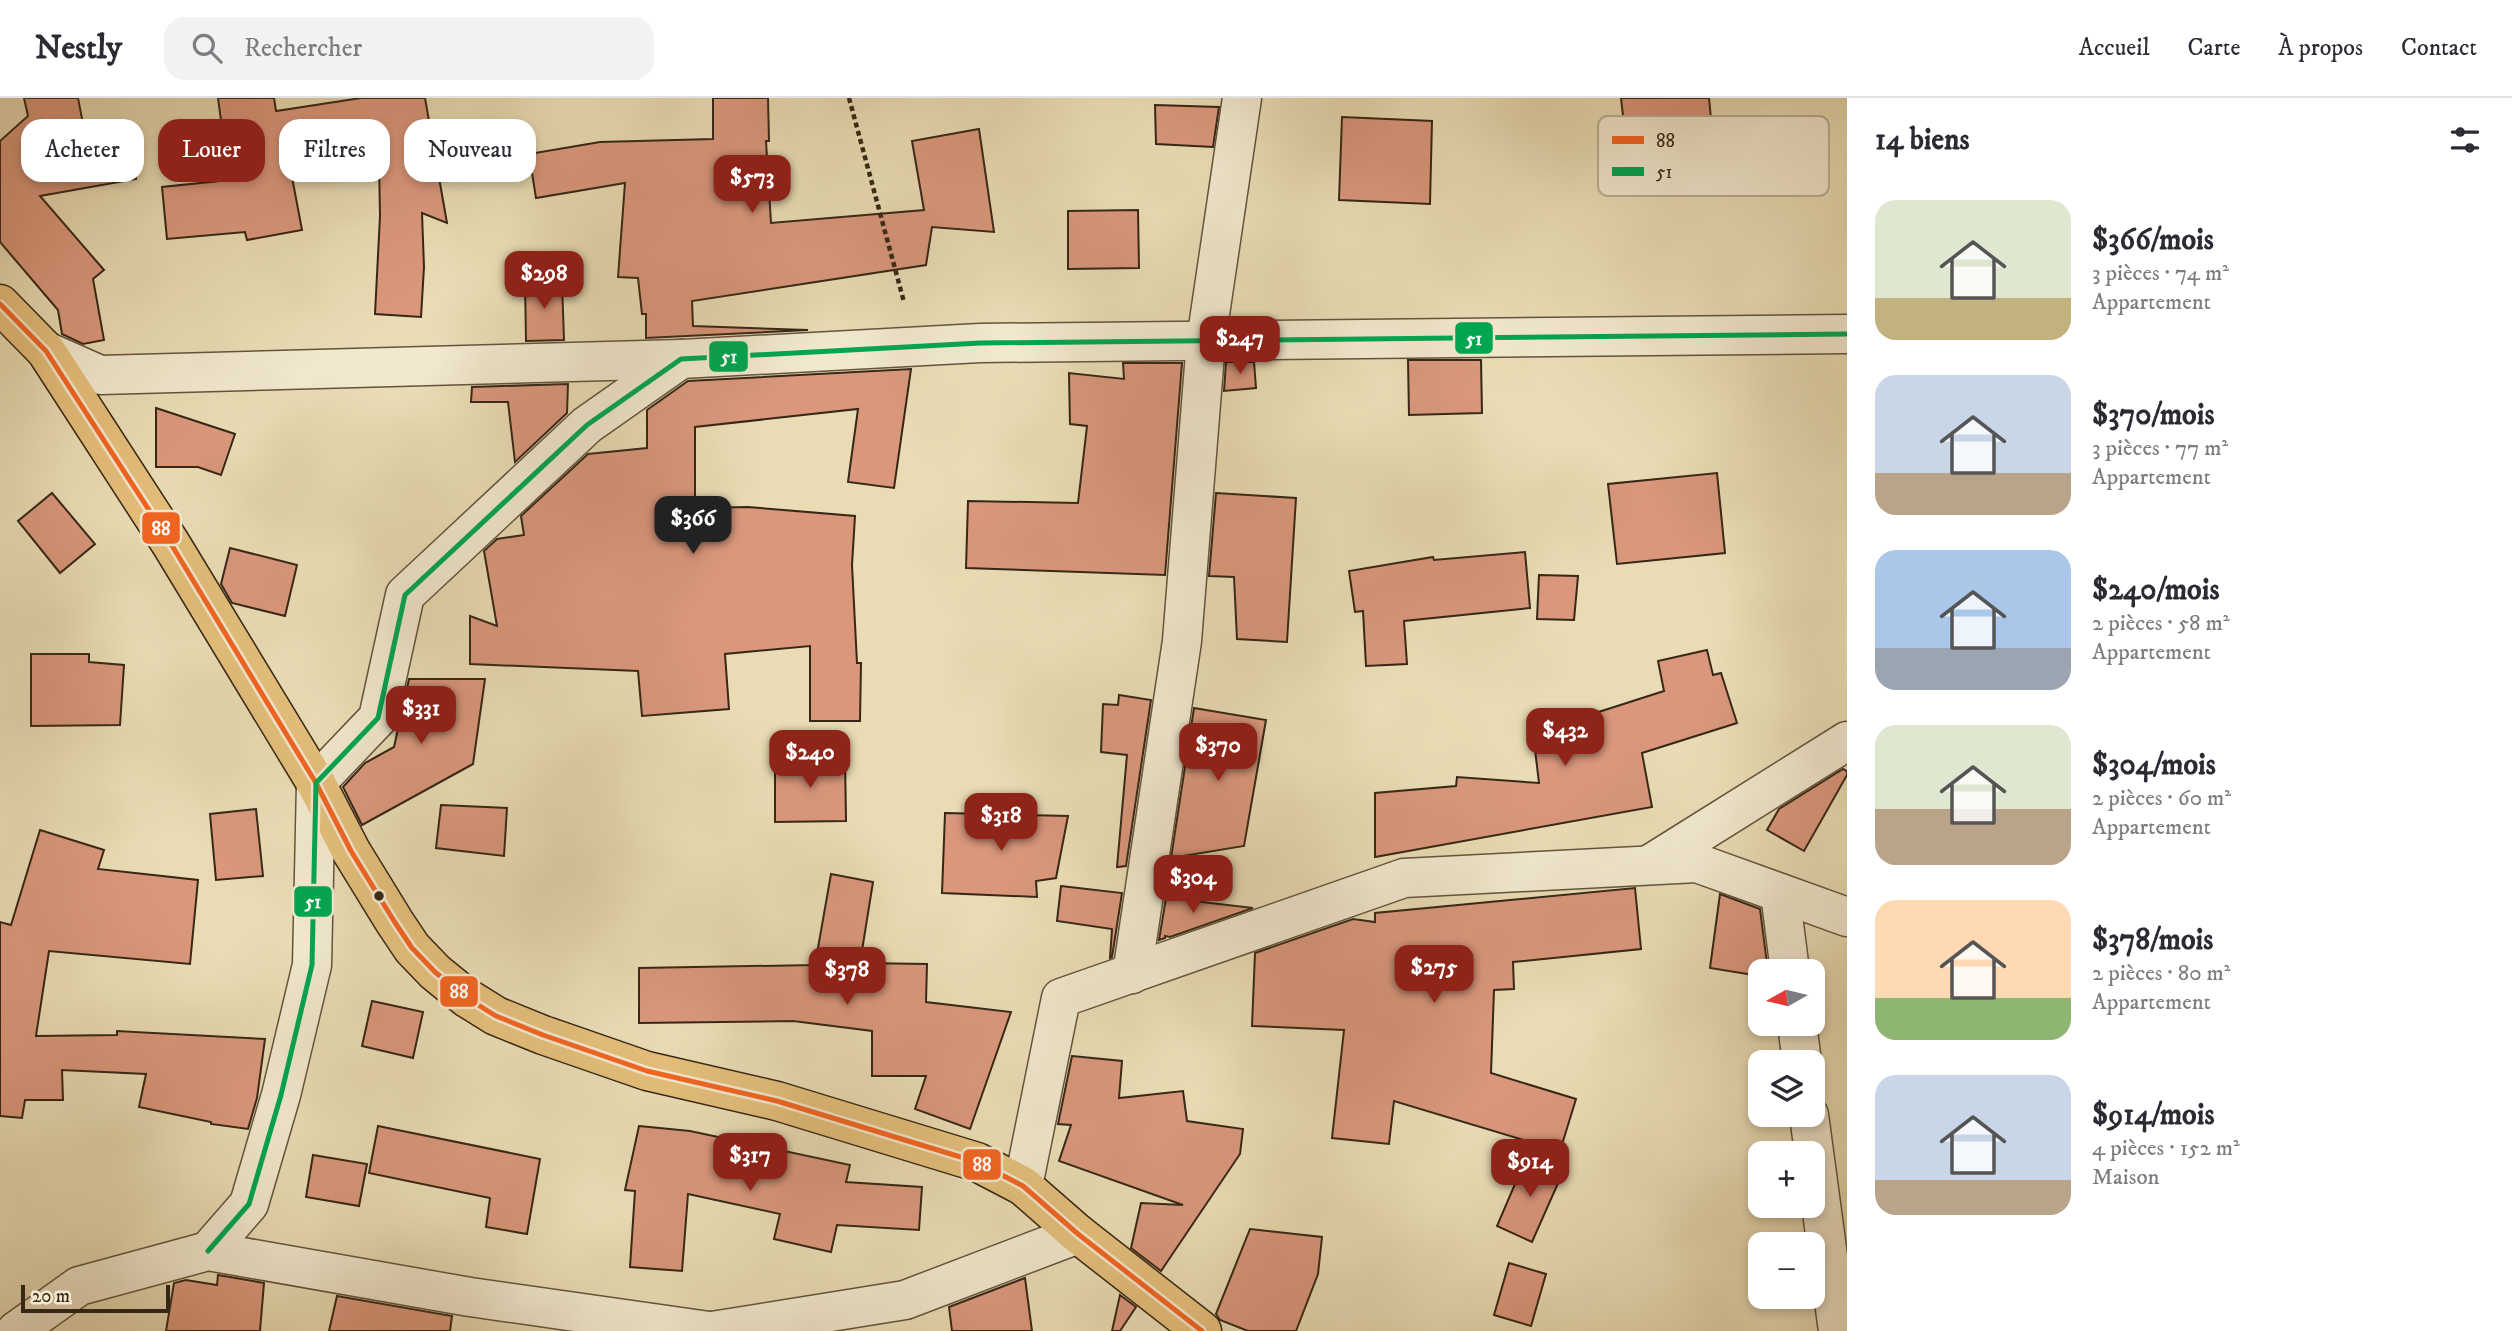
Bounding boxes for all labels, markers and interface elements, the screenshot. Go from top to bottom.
search box [164,17,654,80]
text: Nestly [35,28,122,69]
icon: search [188,29,226,67]
text: Rechercher [244,32,362,65]
text: Accueil [2079,33,2150,63]
text: Carte [2188,33,2240,63]
text: À propos [2278,33,2363,63]
text: Contact [2401,33,2477,63]
legend [1598,116,1829,196]
chip: Acheter [21,119,144,182]
chip: Louer [158,119,265,182]
chip: Filtres [279,119,390,182]
chip: Nouveau [404,119,536,182]
icon: filters [2446,121,2484,159]
text: 14 biens [1875,122,1970,159]
text: 88 [1656,130,1675,153]
pin: $573 [711,156,793,215]
text: 51 [1656,161,1672,184]
text: $573 [730,163,774,192]
text: $366/mois [2092,222,2214,259]
icon: home [1931,228,2015,312]
pin: $298 [503,252,585,311]
text: $298 [521,259,567,288]
text: 3 pièces · 74 m² [2092,259,2229,288]
text: Appartement [2092,288,2211,317]
pin: $247 [1199,316,1281,376]
line badge: 51 [1454,321,1494,355]
text: $247 [1216,324,1264,353]
text: 51 [1465,328,1482,351]
line badge: 51 [708,340,749,373]
text: 51 [720,346,737,369]
text: $370/mois [2092,397,2214,434]
icon: home [1931,403,2015,487]
text: 3 pièces · 77 m² [2092,434,2228,463]
text: Appartement [2092,463,2211,492]
pin: $366 [652,496,734,556]
text: $366 [670,504,716,533]
line badge: 88 [141,511,181,545]
text: 88 [151,518,171,541]
text: $240/mois [2092,572,2219,609]
icon: home [1931,578,2015,662]
text: 2 pièces · 58 m² [2092,609,2230,638]
text: Appartement [2092,638,2211,667]
pin: $331 [380,686,462,746]
text: $331 [402,694,440,723]
pin: $432 [1524,708,1606,768]
text: $432 [1542,716,1588,745]
pin: $370 [1177,724,1259,783]
pin: $240 [769,730,851,790]
text: $370 [1195,731,1241,760]
text: $240 [785,738,835,767]
text: $304/mois [2092,747,2216,784]
icon: home [1931,753,2015,837]
text: 2 pièces · 60 m² [2092,784,2231,813]
pin: $318 [960,794,1042,853]
text: $318 [980,801,1022,830]
text: Appartement [2092,813,2211,842]
pin: $304 [1152,856,1234,915]
text: $304 [1170,863,1216,892]
line badge: 51 [293,885,333,918]
unlabelled marker [372,889,386,903]
text: 51 [304,891,321,914]
text: $378/mois [2092,922,2213,959]
icon: home [1931,928,2015,1012]
pin: $275 [1393,946,1475,1005]
pin: $378 [806,948,888,1007]
text: $275 [1411,953,1457,982]
text: $378 [825,955,869,984]
north arrow [1748,959,1825,1036]
map controls [1748,959,1825,1309]
text: 2 pièces · 80 m² [2092,959,2231,988]
line badge: 88 [439,975,479,1008]
text: 88 [449,981,469,1004]
text: Appartement [2092,988,2211,1017]
button: layers [1748,1050,1825,1127]
text: $914/mois [2092,1097,2214,1134]
icon: home [1931,1103,2015,1187]
pin: $317 [709,1134,791,1193]
text: 4 pièces · 152 m² [2092,1134,2240,1163]
pin: $914 [1489,1140,1571,1199]
text: $317 [729,1141,771,1170]
button: + [1748,1141,1825,1218]
text: $914 [1507,1147,1553,1176]
line badge: 88 [962,1148,1002,1181]
text: 88 [972,1154,992,1177]
text: Maison [2092,1163,2160,1192]
button: − [1748,1232,1825,1309]
scale bar [21,1282,170,1314]
text: 20 m [32,1285,70,1308]

